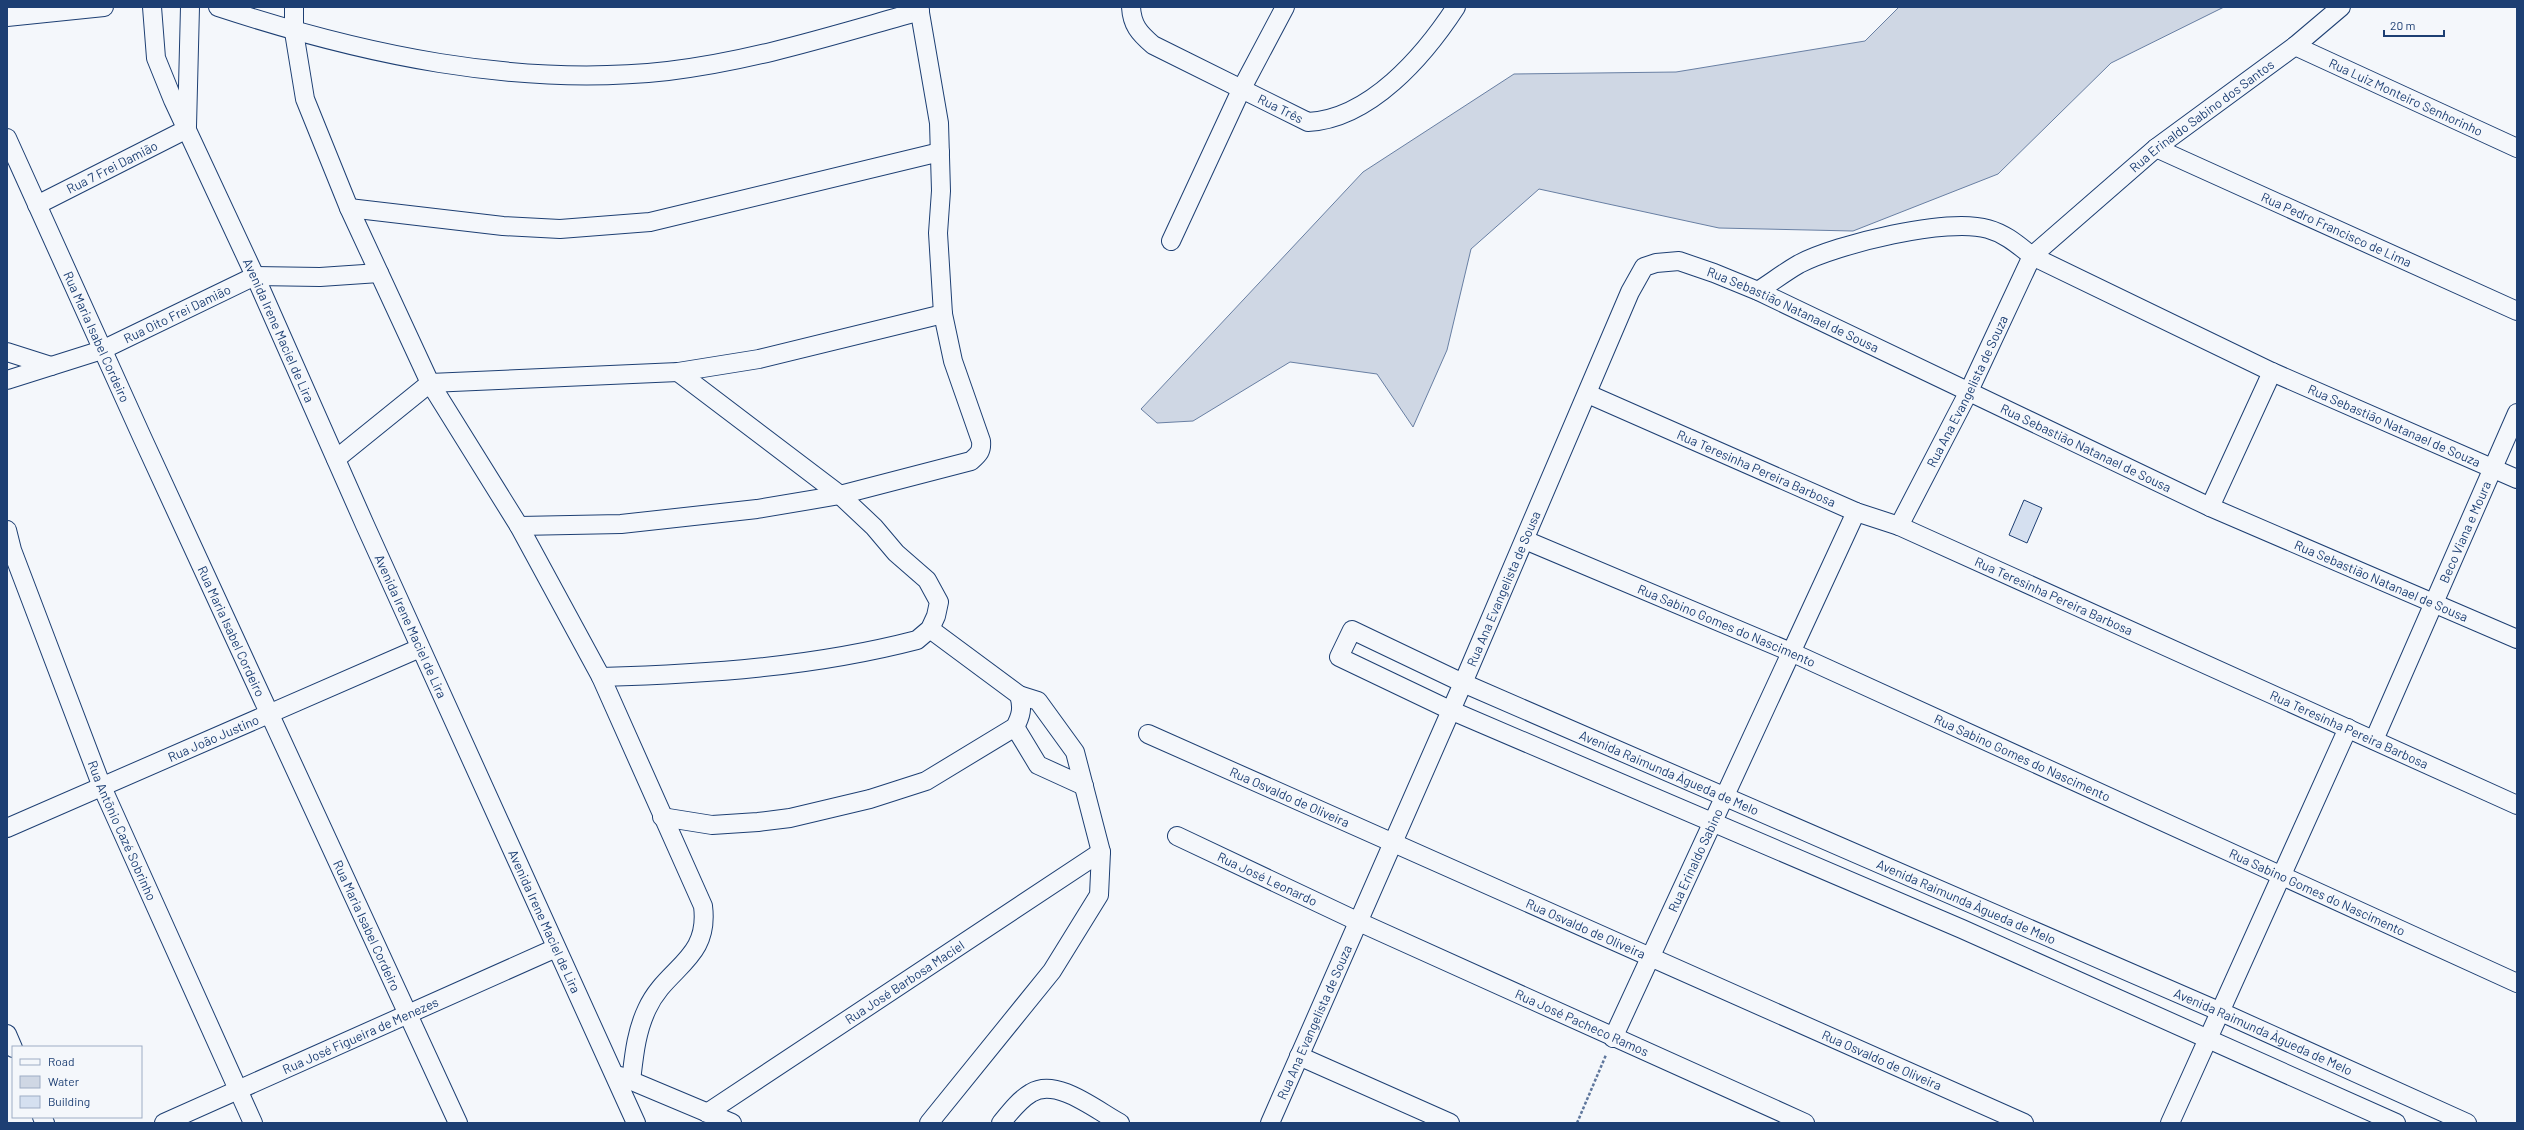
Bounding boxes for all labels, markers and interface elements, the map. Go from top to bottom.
scale bar [2384,12,2444,38]
text: 20 m [2390,18,2416,32]
street label: Rua Luiz Monteiro Senhorinho [2326,55,2485,139]
street label: Rua Erinaldo Sabino dos Santos [2126,56,2277,176]
street label: Rua Três [1255,90,1306,126]
street label: Rua 7 Frei Damião [64,137,160,197]
street label: Rua Pedro Francisco de Lima [2259,189,2414,270]
street label: Avenida Irene Maciel de Lira [240,256,318,405]
street label: Rua Sebastião Natanael de Sousa [1705,263,1882,356]
street label: Rua Maria Isabel Cordeiro [60,269,133,405]
street label: Rua Oito Frei Damião [121,281,233,346]
street label: Rua Ana Evangelista de Souza [1923,313,2011,470]
street label: Rua Sebastião Natanael de Souza [2305,381,2483,470]
street label: Rua Sebastião Natanael de Sousa [1998,400,2174,495]
street label: Rua Teresinha Pereira Barbosa [1675,426,1838,510]
street label: Beco Viana e Moura [2436,479,2494,586]
street label: Rua Ana Evangelista de Sousa [1463,508,1544,669]
street label: Rua Sebastião Natanael de Sousa [2292,536,2471,625]
street label: Avenida Irene Maciel de Lira [371,552,450,701]
street label: Rua Teresinha Pereira Barbosa [1972,553,2135,639]
street label: Rua Maria Isabel Cordeiro [195,563,269,699]
street label: Rua Sabino Gomes do Nascimento [1635,580,1818,670]
street label: Rua Teresinha Pereira Barbosa [2268,687,2431,772]
street label: Rua João Justino [165,711,261,765]
street label: Rua Sabino Gomes do Nascimento [1932,711,2113,805]
street label: Avenida Raimunda Àgueda de Melo [1577,727,1761,818]
street label: Rua Antõnio Cazé Sobrinho [85,758,160,903]
street label: Rua Osvaldo de Oliveira [1227,763,1352,830]
street label: Rua Erinaldo Sabino [1664,806,1726,914]
street label: Rua Sabino Gomes do Nascimento [2227,845,2408,939]
street label: Avenida Irene Maciel de Lira [505,847,584,996]
street label: Rua José Leonardo [1215,848,1320,909]
street label: Avenida Raimunda Àgueda de Melo [1874,856,2059,947]
street label: Rua Maria Isabel Cordeiro [330,858,404,993]
street label: Rua Osvaldo de Oliveira [1523,895,1648,962]
street label: Rua José Barbosa Maciel [842,937,967,1027]
street label: Rua Ana Evangelista de Souza [1273,942,1355,1102]
street label: Avenida Raimunda Àgueda de Melo [2171,985,2355,1078]
street label: Rua José Pacheco Ramos [1513,986,1651,1060]
street label: Rua José Figueira de Menezes [280,994,441,1077]
street label: Rua Osvaldo de Oliveira [1820,1026,1944,1093]
legend [12,1046,142,1118]
text: Road [48,1054,75,1068]
text: Water [48,1074,80,1088]
text: Building [48,1094,90,1108]

